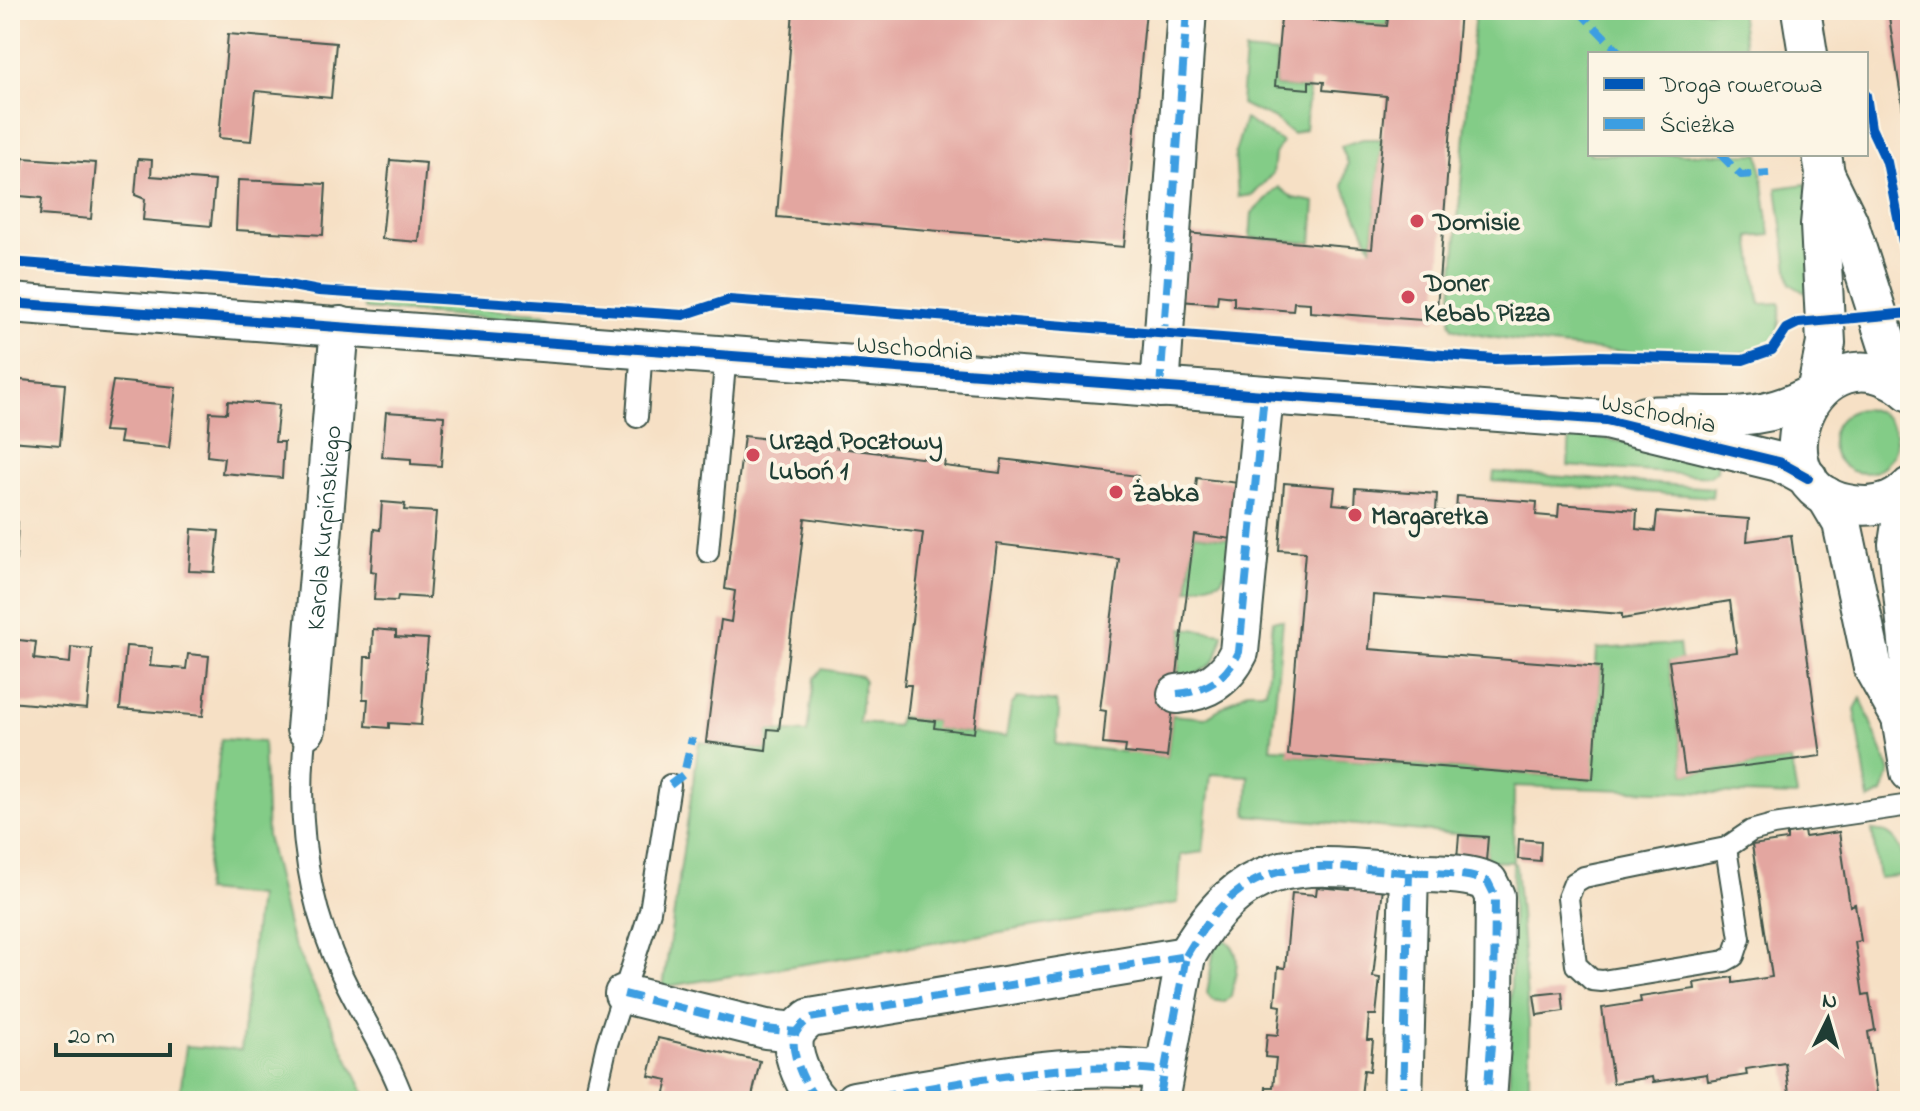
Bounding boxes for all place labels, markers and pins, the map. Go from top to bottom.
place label: Domisie [1432,205,1521,243]
marker: Domisie [1408,212,1426,230]
place label: Doner Kebab Pizza [1423,266,1550,334]
marker: Doner Kebab Pizza [1399,288,1417,306]
place label: Urząd Pocztowy Luboń 1 [769,424,943,492]
marker: Urząd Pocztowy Luboń 1 [744,446,762,464]
place label: Żabka [1132,476,1199,514]
marker: Żabka [1107,483,1125,501]
place label: Margaretka [1371,499,1489,538]
marker: Margaretka [1346,506,1364,524]

